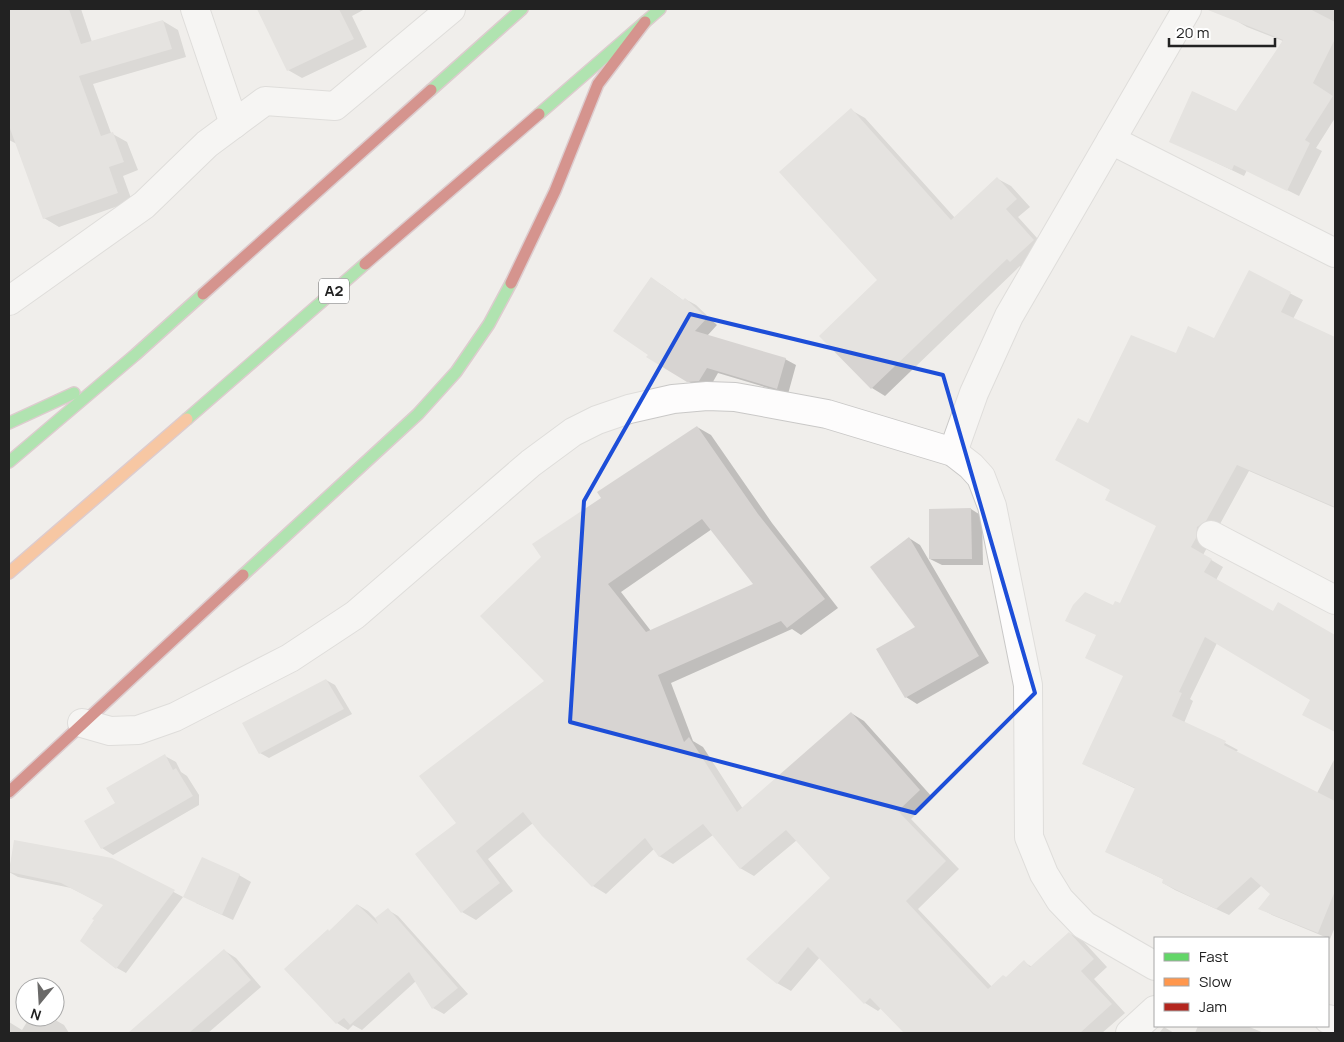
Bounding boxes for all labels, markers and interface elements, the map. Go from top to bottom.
scale bar [1169,15,1275,47]
text: 20 m [1176,22,1209,43]
road number: A2 [319,278,349,304]
legend [1154,937,1329,1027]
text: Fast [1199,946,1228,967]
text: Slow [1199,971,1232,992]
north arrow [15,977,65,1027]
text: Jam [1199,996,1227,1017]
text: N [28,1004,44,1025]

